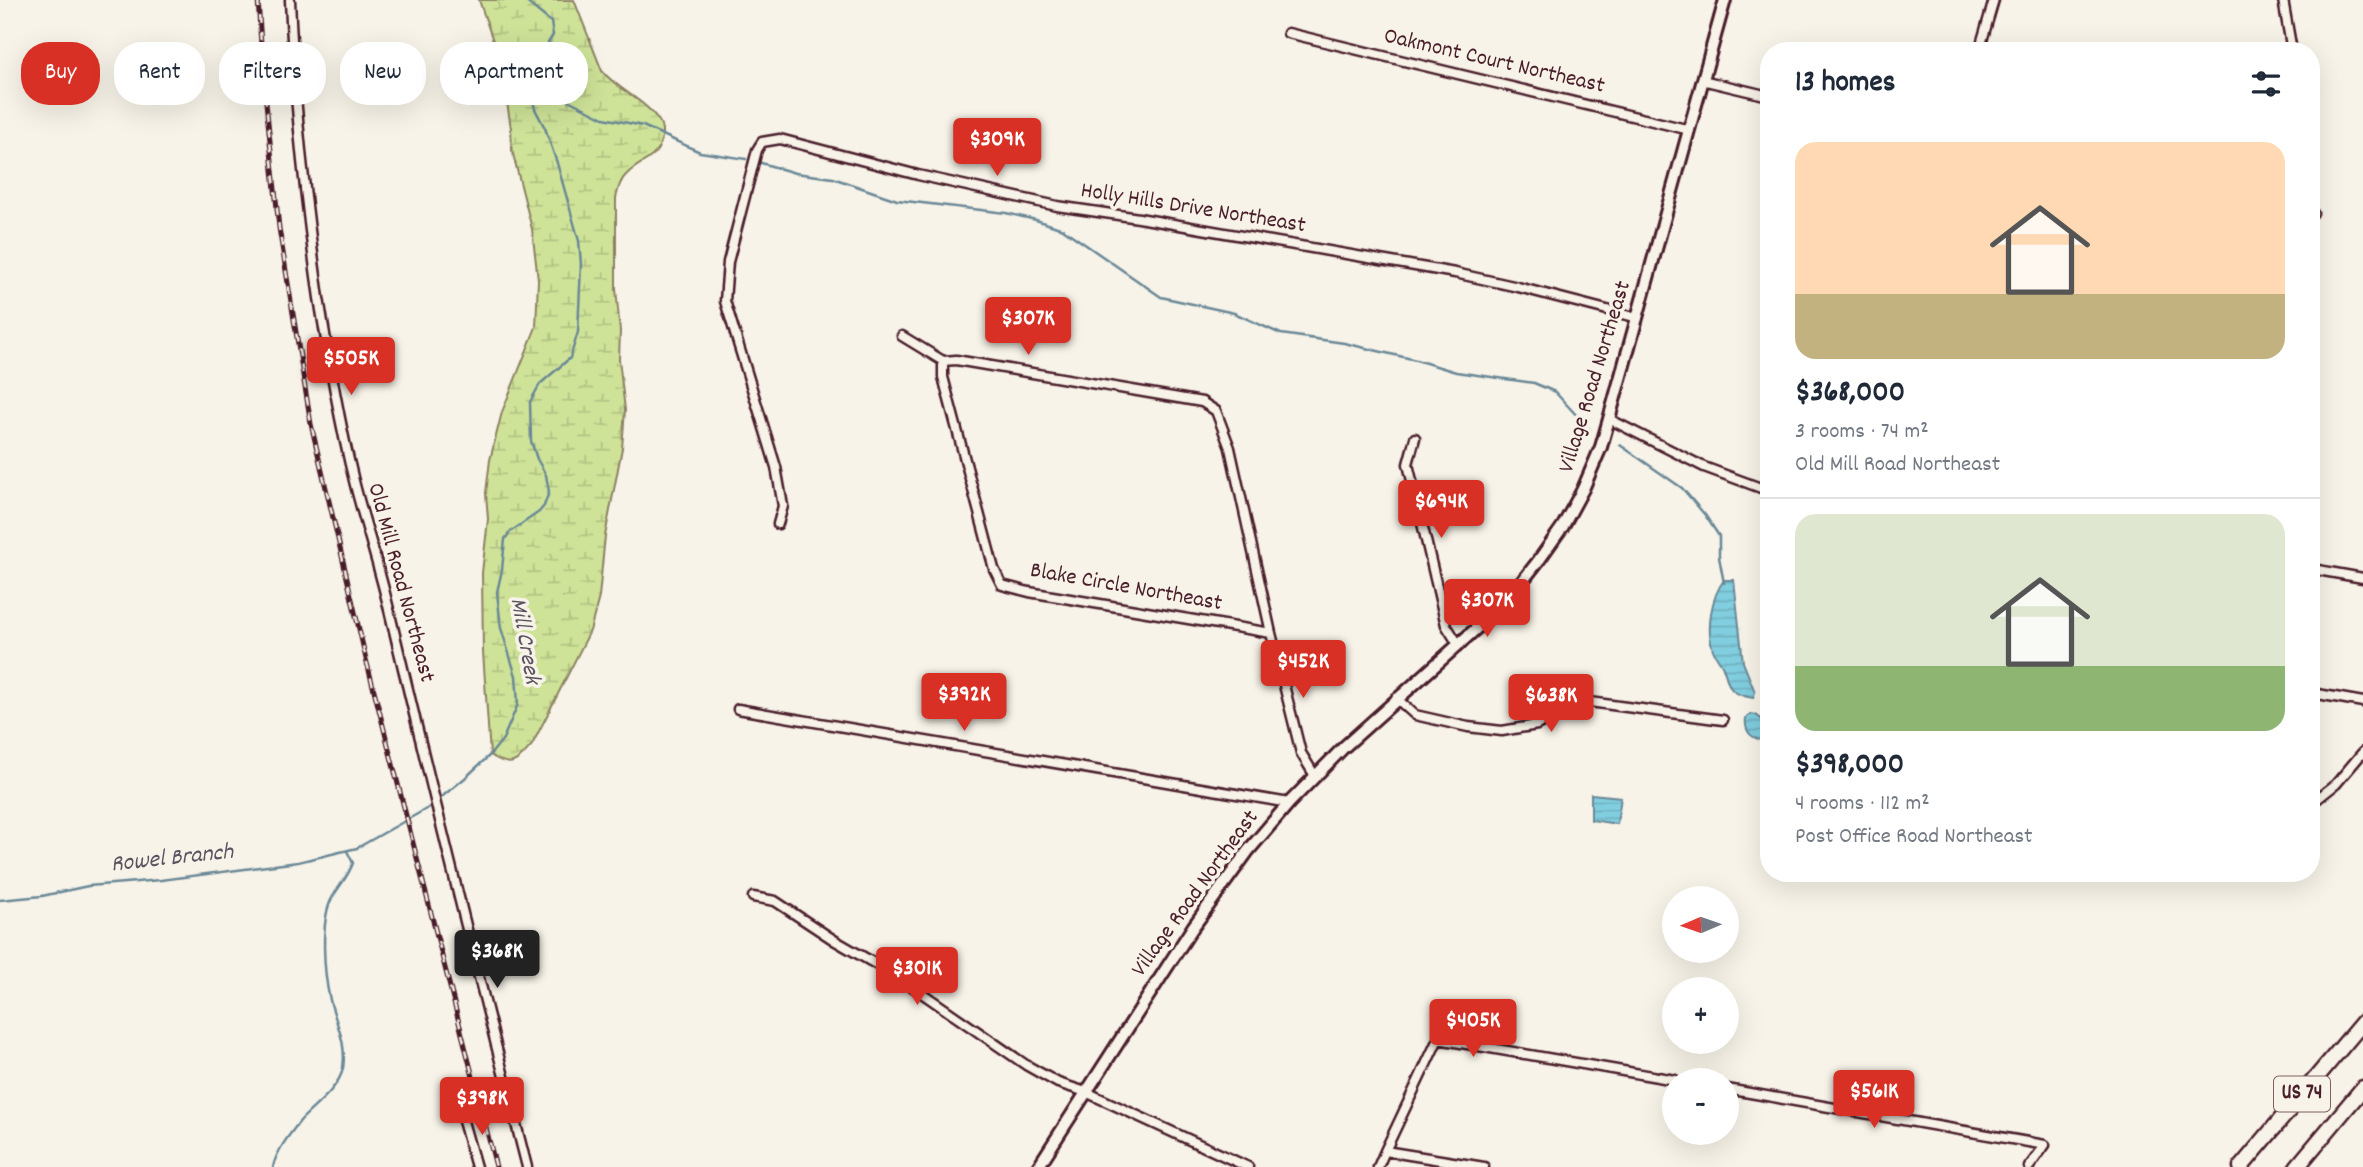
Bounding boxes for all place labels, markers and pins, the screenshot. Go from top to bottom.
pin: $309K [948,118,1046,178]
pin: $307K [979,298,1077,357]
pin: $505K [302,338,400,397]
pin: $694K [1392,480,1490,540]
pin: $307K [1438,580,1536,639]
pin: $452K [1254,640,1352,700]
pin: $392K [915,674,1013,733]
pin: $638K [1502,674,1600,734]
pin: $368K [448,930,546,990]
pin: $301K [868,948,966,1007]
pin: $405K [1424,1000,1522,1059]
pin: $561K [1825,1070,1923,1130]
pin: $398K [433,1078,531,1137]

